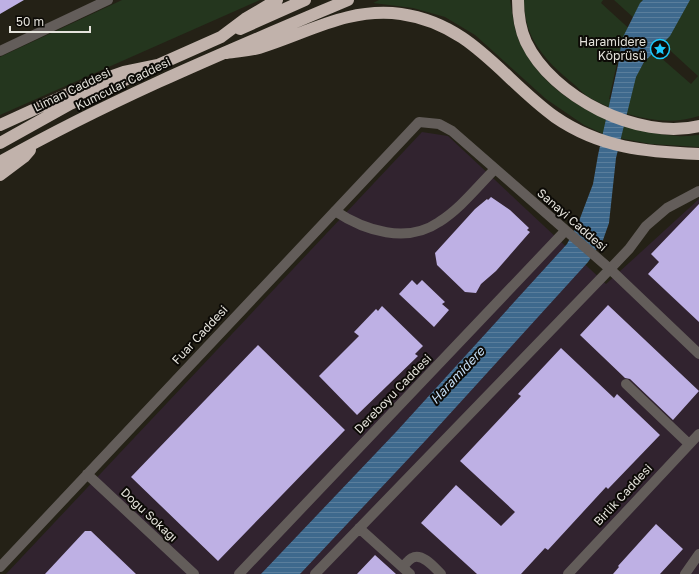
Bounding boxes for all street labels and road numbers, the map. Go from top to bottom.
street label: Kumcular Caddesi [73,54,173,113]
street label: Liman Caddesi [31,64,113,115]
street label: Sanayi Caddesi [534,185,610,254]
street label: Fuar Caddesi [169,302,231,367]
street label: Dereboyu Caddesi [351,351,434,436]
street label: Birlik Caddesi [590,461,655,529]
street label: Doğu Sokağı [118,485,181,545]

